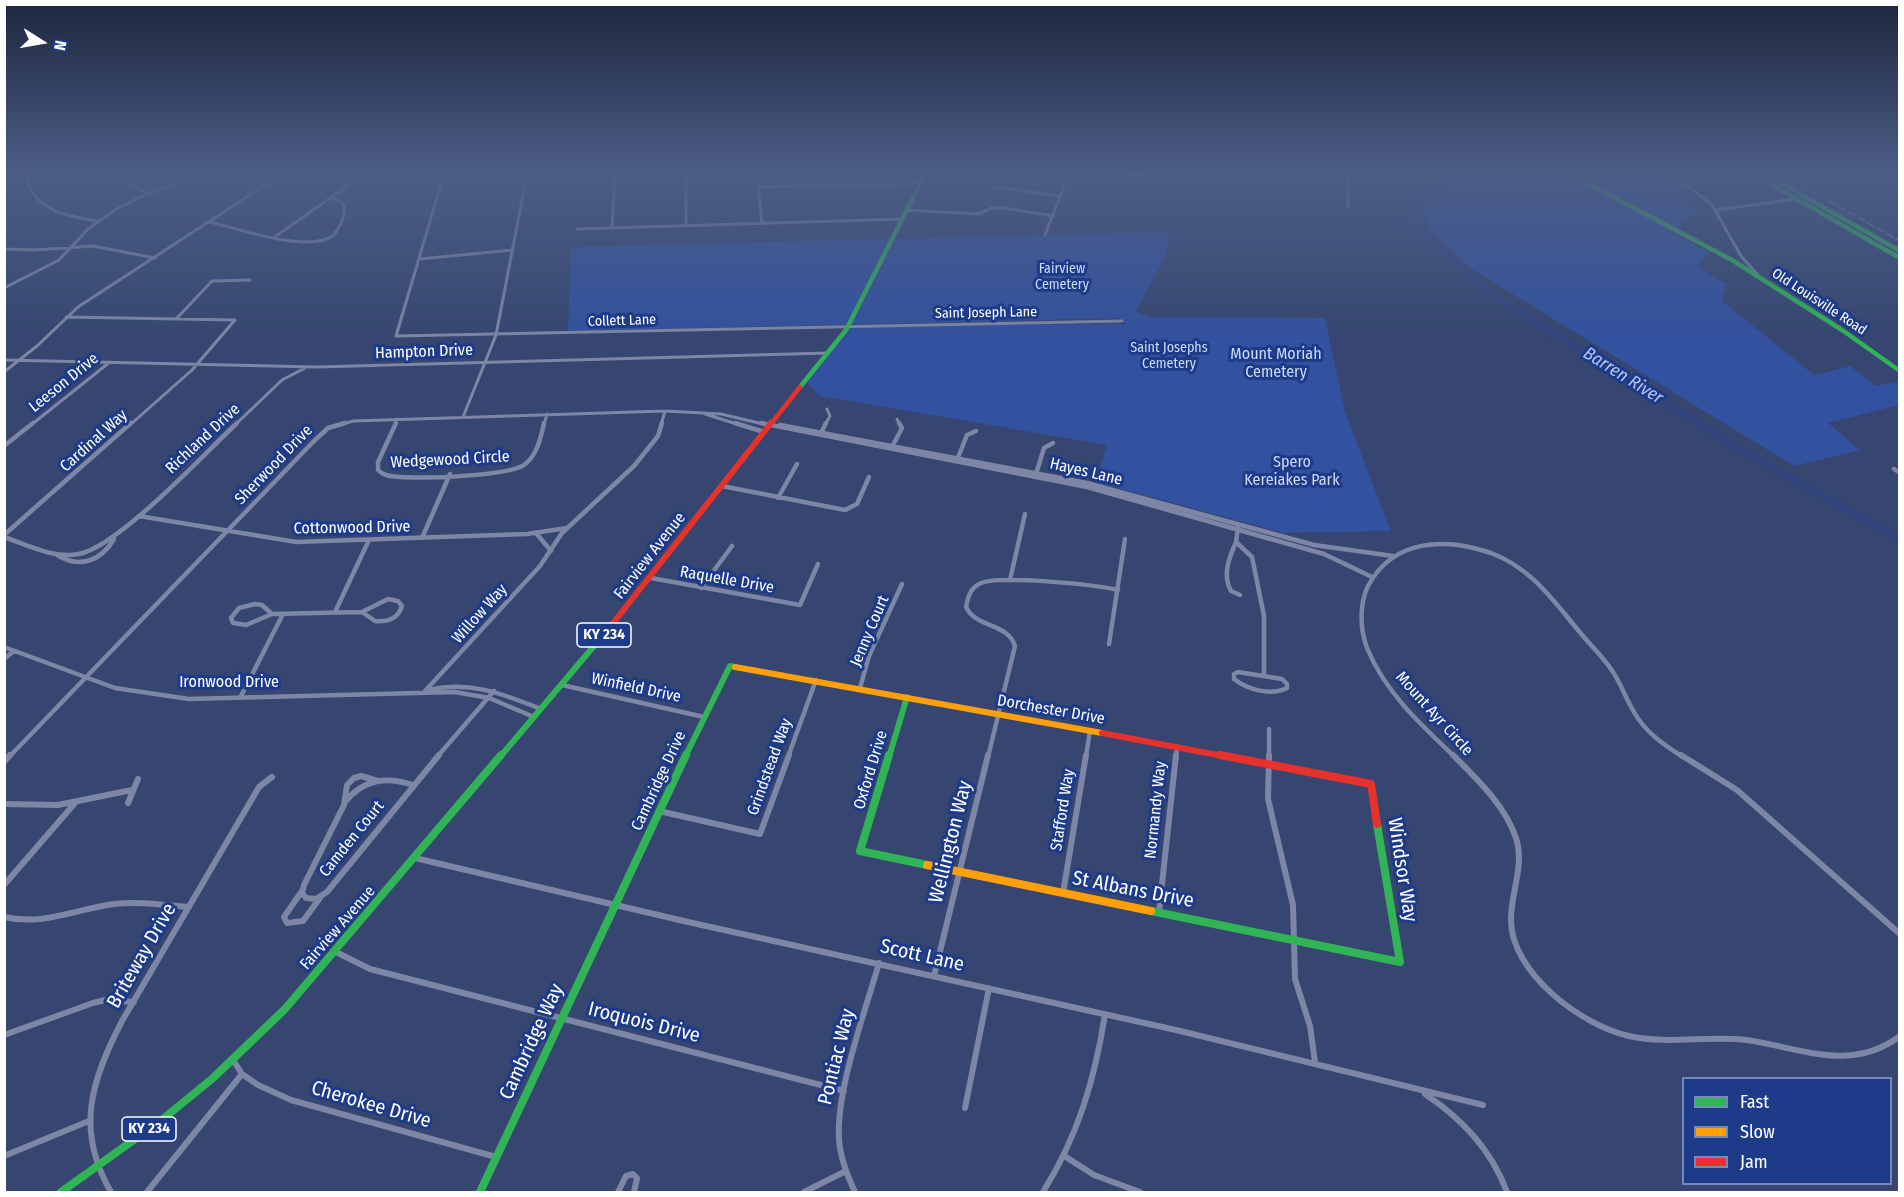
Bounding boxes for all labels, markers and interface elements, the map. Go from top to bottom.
north arrow [12,12,72,72]
text: N [50,39,70,52]
park label: Fairview Cemetery [1035,261,1089,294]
street label: Old Louisville Road [1769,265,1869,339]
street label: Saint Joseph Lane [935,304,1037,322]
street label: Collett Lane [588,311,656,331]
park label: Saint Josephs Cemetery [1130,340,1208,372]
street label: Hampton Drive [375,341,473,363]
water label: Barren River [1579,343,1667,409]
park label: Mount Moriah Cemetery [1230,345,1322,383]
street label: Leeson Drive [25,349,103,417]
street label: Richland Drive [162,400,244,478]
street label: Cardinal Way [56,406,132,476]
street label: Sherwood Drive [231,421,317,509]
street label: Wedgewood Circle [390,447,510,473]
park label: Spero Kereiakes Park [1244,453,1340,491]
street label: Hayes Lane [1048,454,1124,490]
street label: Fairview Avenue [610,509,690,603]
street label: Cottonwood Drive [293,517,411,539]
street label: Raquelle Drive [678,562,776,598]
street label: Willow Way [448,580,512,648]
street label: Jenny Court [846,593,894,669]
road number: KY 234 [577,623,631,647]
street label: Mount Ayr Circle [1391,668,1477,760]
street label: Winfield Drive [589,669,683,707]
street label: Ironwood Drive [179,673,279,693]
street label: Dorchester Drive [996,691,1106,729]
street label: Grindstead Way [744,716,796,818]
street label: Cambridge Drive [628,728,690,834]
street label: Oxford Drive [850,728,892,812]
street label: Normandy Way [1141,760,1171,860]
street label: Stafford Way [1047,768,1079,852]
street label: Wellington Way [924,778,978,906]
street label: Camden Court [316,797,388,881]
street label: Windsor Way [1382,816,1422,924]
street label: St Albans Drive [1070,866,1196,914]
street label: Fairview Avenue [296,882,380,974]
street label: Briteway Drive [102,899,182,1013]
street label: Scott Lane [878,935,966,977]
street label: Cambridge Way [495,980,569,1104]
street label: Iroquois Drive [586,998,702,1048]
street label: Pontiac Way [813,1006,861,1108]
street label: Cherokee Drive [308,1076,434,1134]
legend [1682,1077,1892,1185]
text: Fast [1740,1091,1769,1113]
road number: KY 234 [122,1117,176,1141]
text: Slow [1740,1121,1775,1143]
text: Jam [1740,1151,1768,1173]

